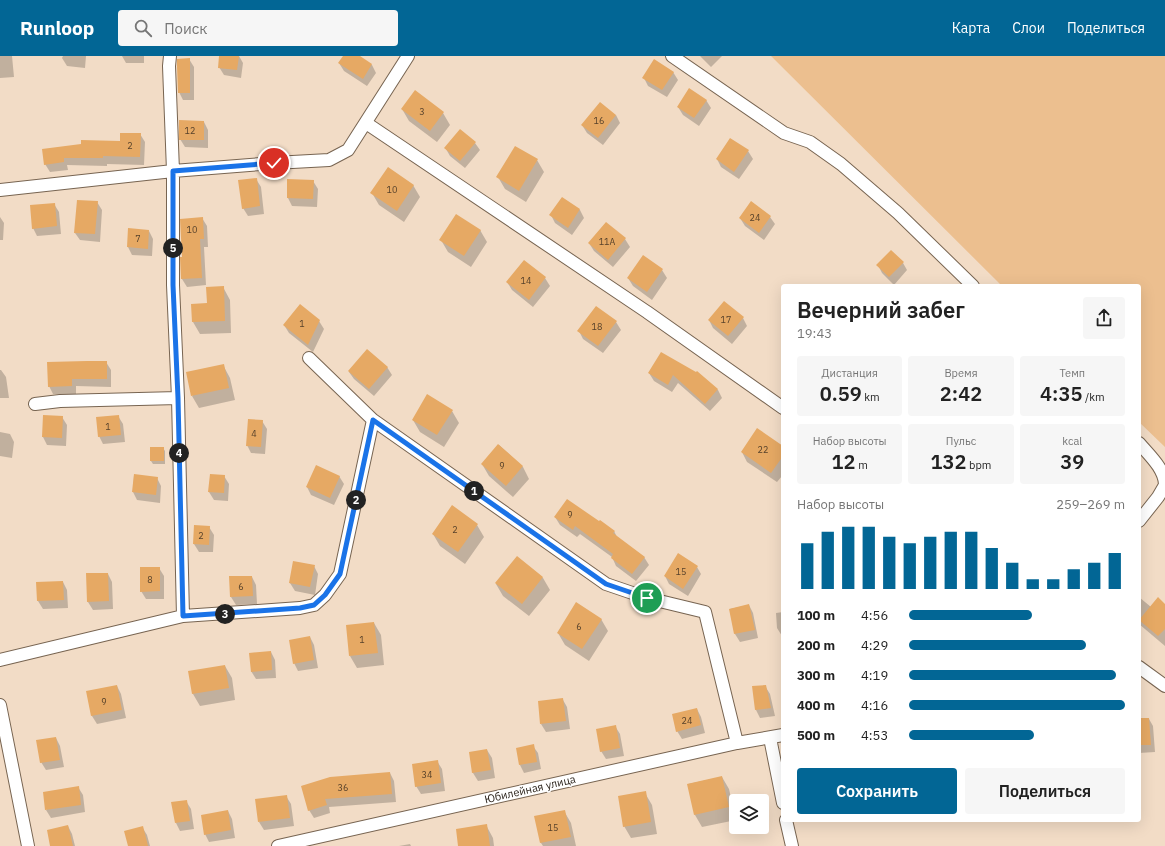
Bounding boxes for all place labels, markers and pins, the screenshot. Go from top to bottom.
pin [257,146,291,180]
pin: 5 [163,238,183,258]
pin: 4 [169,443,189,463]
pin: 1 [464,481,484,501]
pin: 2 [346,490,366,510]
pin [630,581,664,615]
pin: 3 [215,604,235,624]

